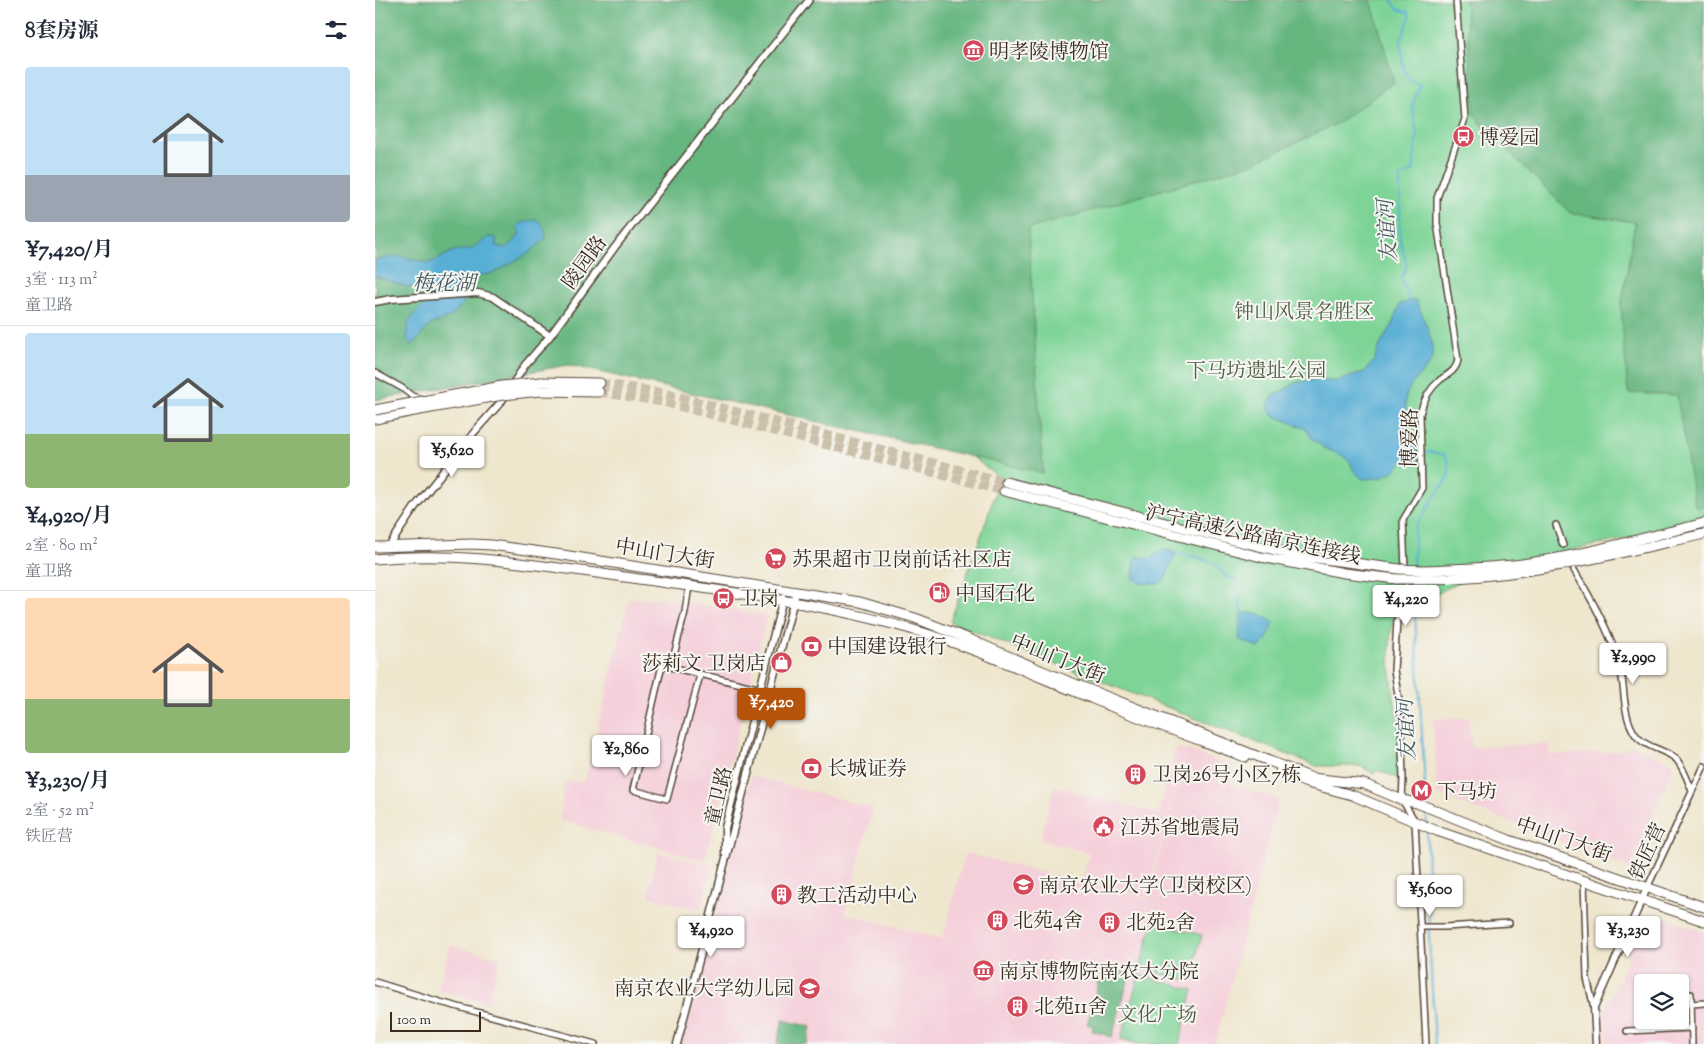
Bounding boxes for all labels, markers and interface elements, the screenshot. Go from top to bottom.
icon: filters [322,16,350,44]
text: 8套房源 [25,17,99,47]
museum icon: 明孝陵博物馆 [961,39,985,63]
place label: 明孝陵博物馆 [989,39,1109,68]
icon: home [143,100,233,190]
bus stop icon: 博爱园 [1451,125,1475,149]
place label: 博爱园 [1479,125,1539,154]
water label: 友谊河 [1372,194,1406,263]
street label: 陵园路 [557,231,615,296]
text: ¥7,420/月 [25,236,114,266]
text: 3室 · 113 m² [25,269,98,292]
water label: 梅花湖 [413,270,479,300]
text: 童卫路 [25,295,73,318]
park label: 钟山风景名胜区 [1234,299,1374,328]
park label: 下马坊遗址公园 [1186,358,1326,387]
icon: home [143,365,233,455]
street label: 博爱路 [1396,408,1427,469]
pin: ¥5,620 [411,436,493,478]
text: ¥5,620 [430,440,474,463]
street label: 沪宁高速公路南京连接线 [1142,499,1363,573]
text: ¥4,920/月 [25,502,113,532]
street label: 中山门大街 [613,533,716,578]
text: 2室 · 80 m² [25,535,98,558]
supermarket icon: 苏果超市卫岗前话社区店 [764,547,788,571]
place label: 苏果超市卫岗前话社区店 [792,547,1012,576]
text: 童卫路 [25,561,73,584]
fuel station icon: 中国石化 [927,581,951,605]
place label: 中国石化 [955,581,1035,610]
pin: ¥4,220 [1365,584,1447,627]
bus stop icon: 卫岗 [711,586,735,610]
place label: 卫岗 [739,586,779,615]
text: ¥4,220 [1384,589,1428,612]
street label: 中山门大街 [1005,628,1109,692]
icon: home [143,630,233,720]
bank icon: 中国建设银行 [799,634,823,658]
place label: 中国建设银行 [827,634,947,663]
pin: ¥2,990 [1592,642,1674,685]
text: ¥2,990 [1610,647,1656,670]
place label: 莎莉文 卫岗店 [642,651,766,680]
shop icon: 莎莉文 卫岗店 [770,651,794,675]
pin: ¥7,420 [730,688,812,730]
text: ¥7,420 [748,692,794,715]
water label: 友谊河 [1391,694,1425,762]
pin: ¥2,860 [585,734,667,777]
text: ¥2,860 [603,739,649,762]
bank icon: 长城证券 [799,756,823,780]
place label: 长城证券 [827,756,907,785]
building icon: 卫岗26号小区7栋 [1124,762,1148,786]
place label: 卫岗26号小区7栋 [1152,762,1301,791]
street label: 童卫路 [700,764,741,829]
text: ¥3,230/月 [25,767,110,797]
metro station icon: 下马坊 [1409,779,1433,803]
place label: 下马坊 [1437,779,1497,808]
text: 2室 · 52 m² [25,800,94,823]
street label: 中山门大街 [1511,811,1615,871]
public building icon: 江苏省地震局 [1092,815,1116,839]
place label: 江苏省地震局 [1120,815,1240,844]
street label: 铁匠营 [1623,819,1675,885]
text: 铁匠营 [25,826,73,849]
school or university icon: 南京农业大学(卫岗校区) [1011,873,1035,897]
place label: 南京农业大学(卫岗校区) [1039,873,1252,902]
pin: ¥5,600 [1389,874,1471,917]
text: ¥5,600 [1408,879,1452,902]
building icon: 教工活动中心 [769,883,793,907]
place label: 教工活动中心 [797,883,917,912]
building icon: 北苑4舍 [985,908,1009,932]
place label: 北苑4舍 [1013,908,1083,937]
building icon: 北苑2舍 [1098,910,1122,934]
place label: 北苑2舍 [1126,910,1195,939]
pin: ¥4,920 [670,916,752,958]
pin: ¥3,230 [1587,916,1669,958]
text: ¥4,920 [689,920,733,943]
text: ¥3,230 [1606,920,1650,943]
museum icon: 南京博物院南农大分院 [971,959,995,983]
place label: 南京博物院南农大分院 [999,959,1199,988]
map controls [1634,974,1689,1029]
button: layers [1634,974,1689,1029]
place label: 南京农业大学幼儿园 [614,976,794,1005]
school or university icon: 南京农业大学幼儿园 [798,976,822,1000]
building icon: 北苑11舍 [1006,994,1030,1018]
place label: 北苑11舍 [1034,994,1108,1023]
park label: 文化广场 [1117,1002,1197,1031]
scale bar [390,1009,481,1032]
text: 100 m [397,1011,431,1031]

